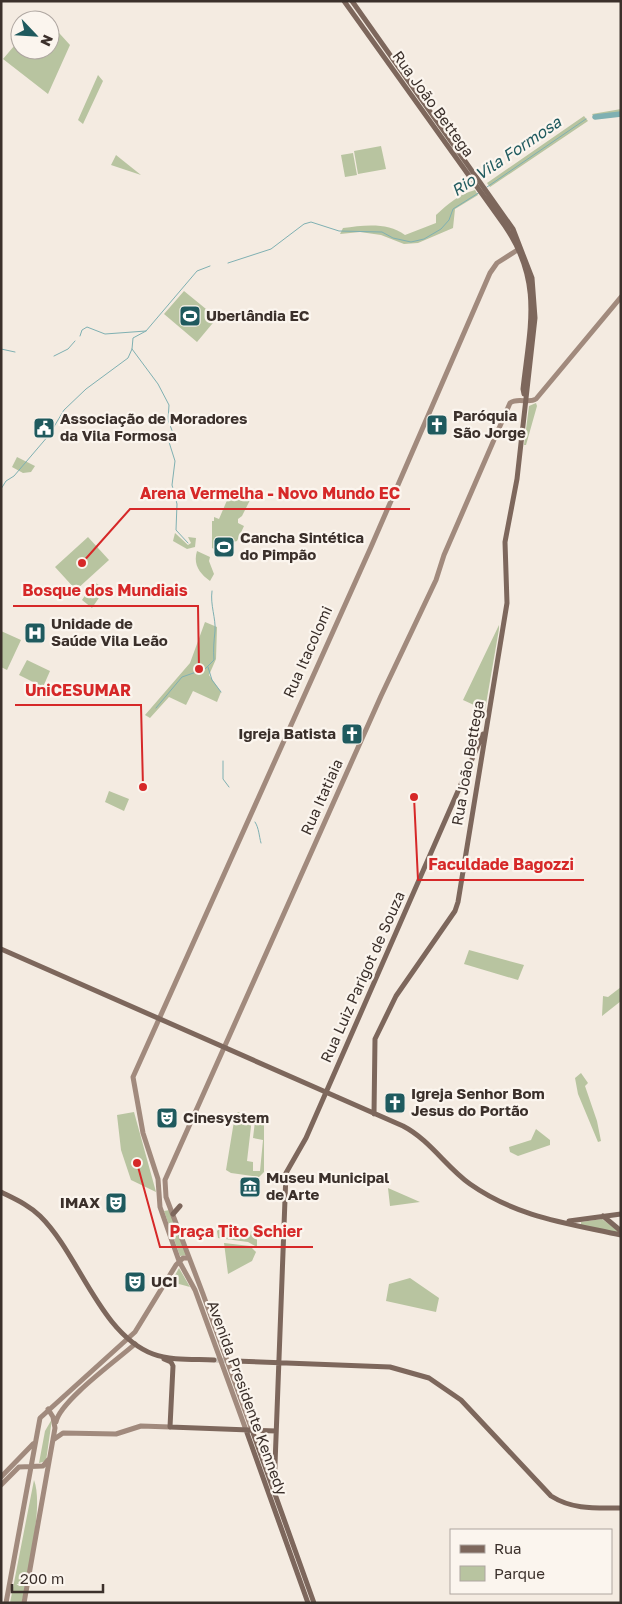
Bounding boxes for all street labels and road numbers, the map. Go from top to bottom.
street label: Rua João Bettega [389,47,478,160]
street label: Rua Itacolomi [279,603,335,700]
street label: Rua João Bettega [447,699,487,827]
street label: Rua Itatiaia [296,756,346,837]
street label: Rua Luiz Parigot de Souza [316,888,408,1065]
street label: Avenida Presidente Kennedy [204,1298,292,1498]

